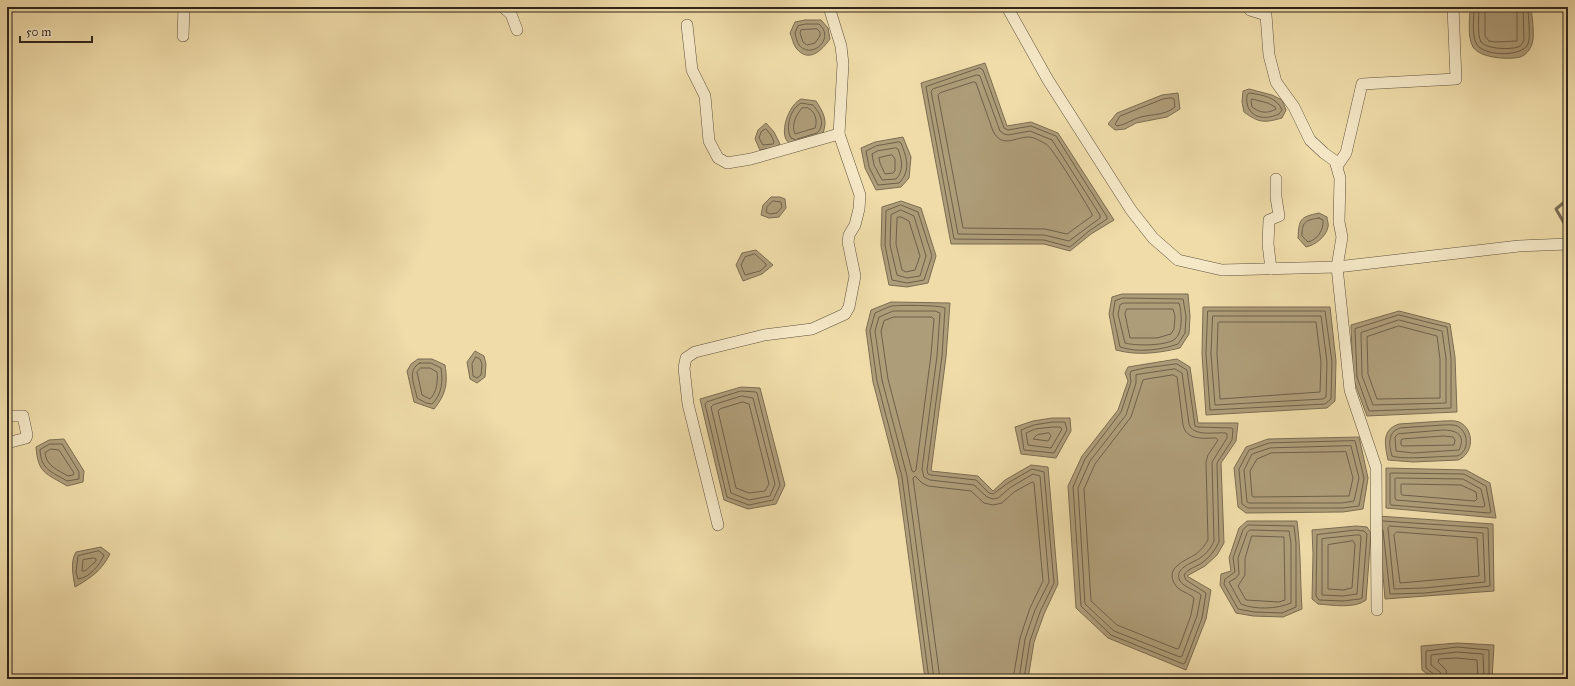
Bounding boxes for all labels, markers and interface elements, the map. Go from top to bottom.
scale bar [20,18,92,44]
text: 50 m [26,25,51,39]

